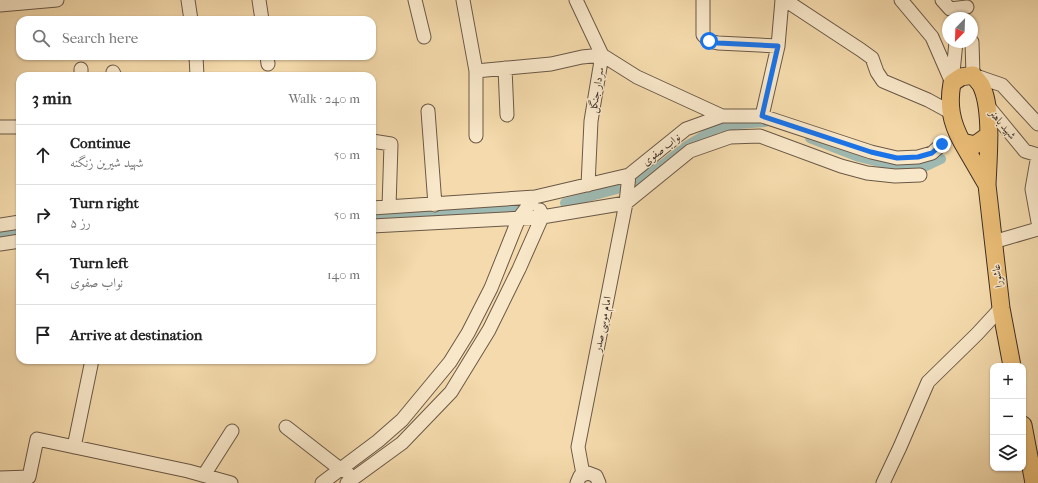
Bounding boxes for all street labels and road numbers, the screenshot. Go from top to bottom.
street label: سردار جنگل [585,66,609,114]
street label: شهید باهنر [985,106,1019,143]
street label: نواب صفوی [640,130,683,168]
street label: عاشورا [990,263,1005,288]
street label: امام موسی صدر [591,295,617,354]

